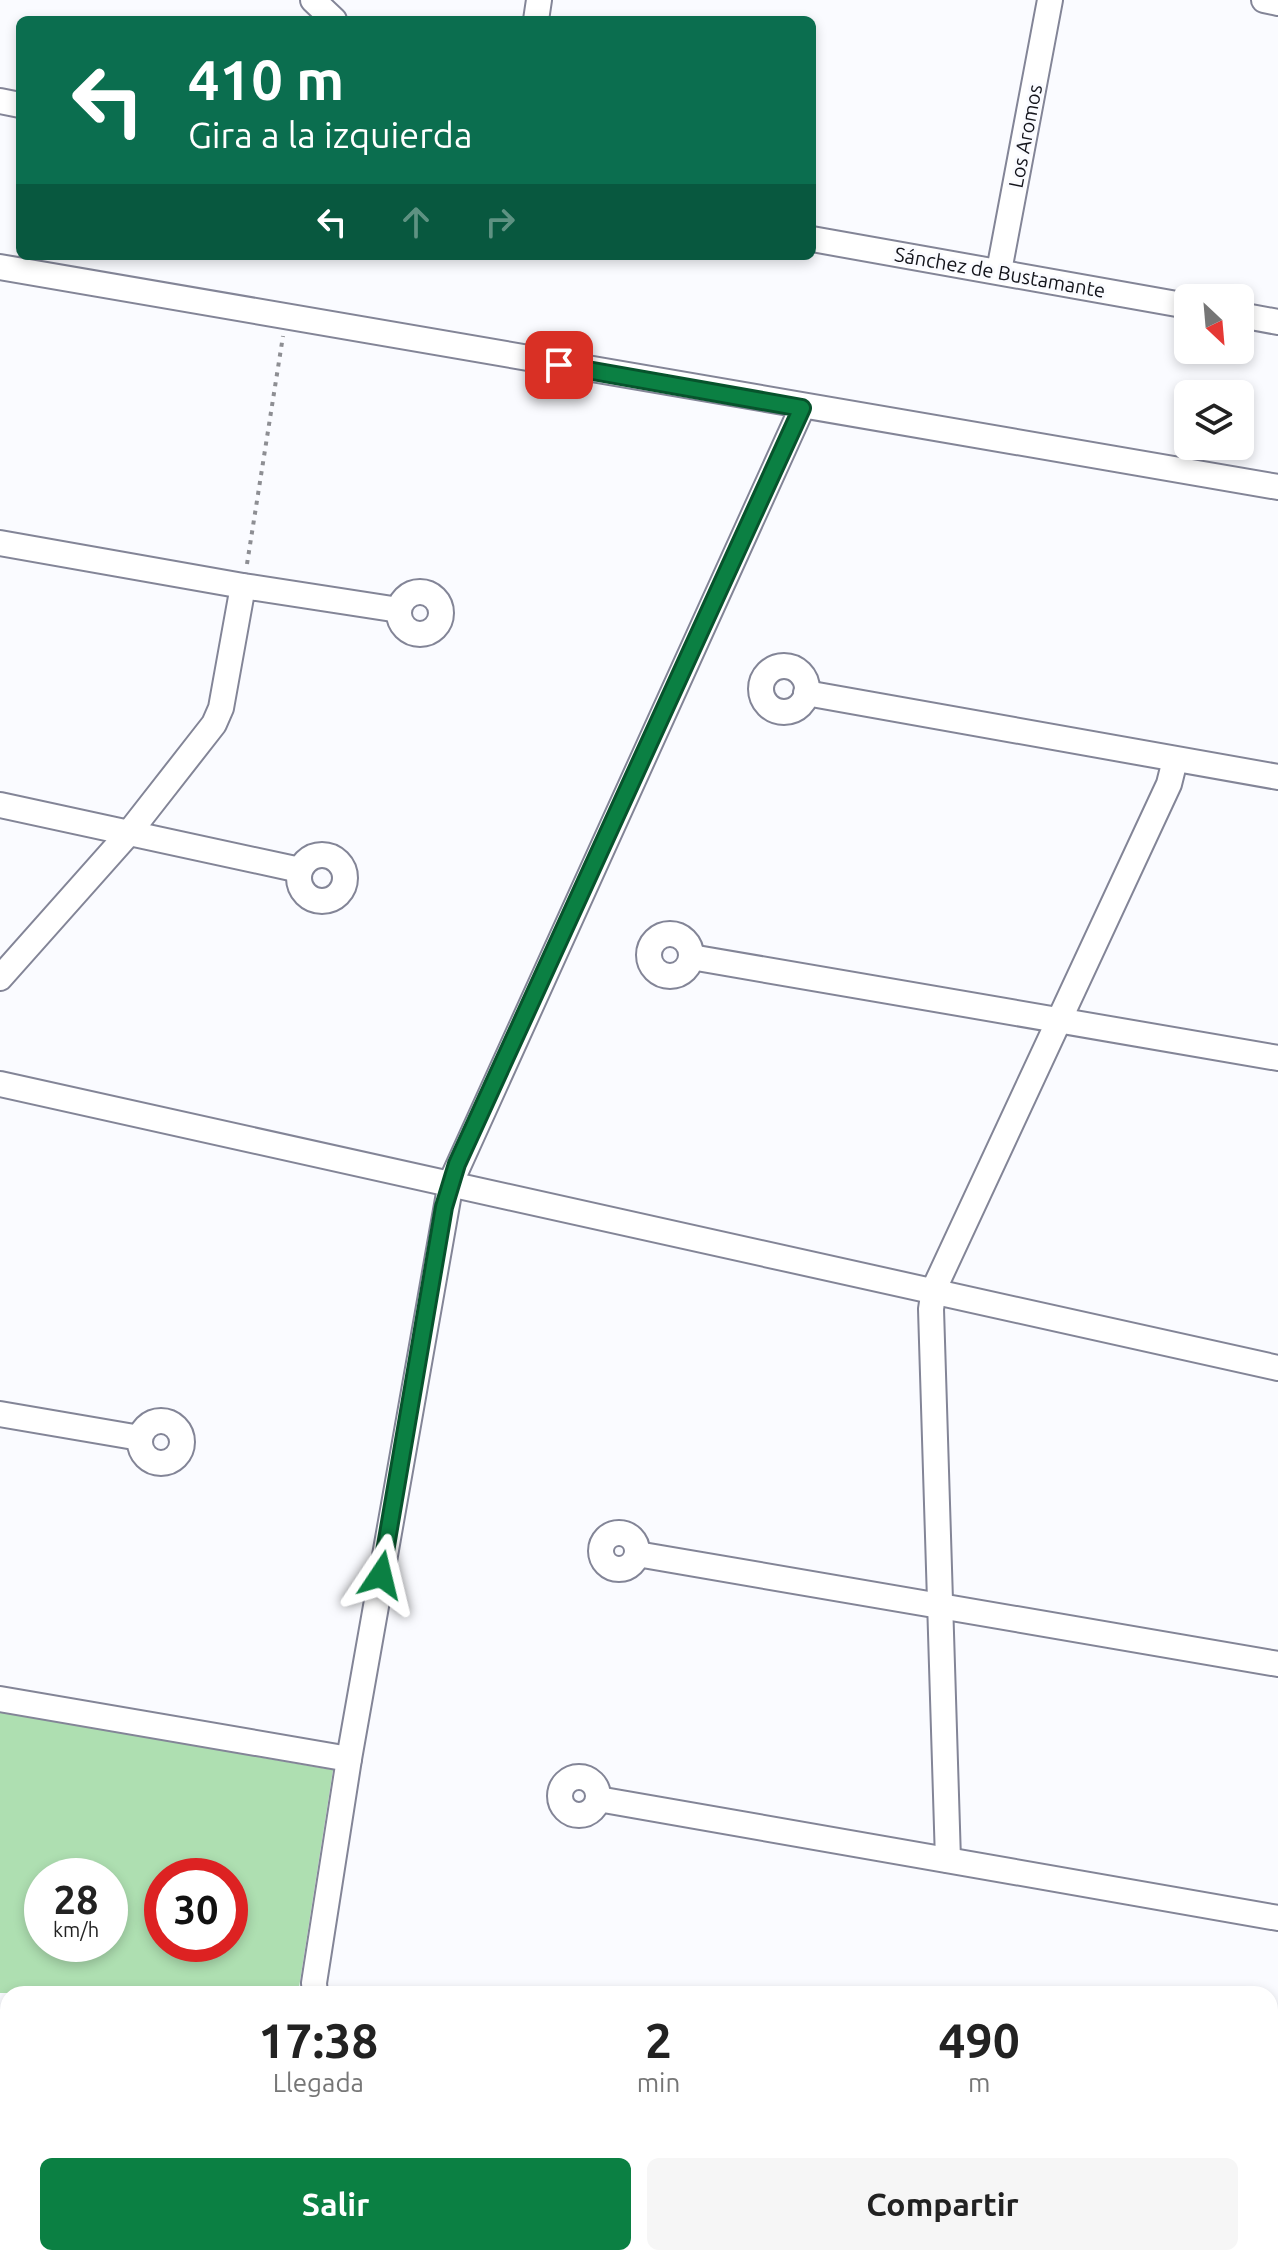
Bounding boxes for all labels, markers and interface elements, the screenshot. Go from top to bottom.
icon: left [56,48,160,152]
text: 410 m [188,48,344,111]
street label: Los Aromos [1004,82,1046,190]
text: Gira a la izquierda [188,114,472,155]
icon: left [310,200,354,244]
icon: ahead [394,200,438,244]
icon: right [478,200,522,244]
street label: Sánchez de Bustamante [893,242,1107,302]
north arrow [1174,284,1254,364]
map controls [1174,284,1254,460]
pin [525,331,593,399]
icon: arrive [537,343,581,387]
button: layers [1174,380,1254,460]
position arrow [339,1533,423,1617]
speed limit sign: 30 [144,1858,248,1962]
text: 28 [53,1877,99,1922]
text: km/h [53,1918,99,1941]
text: 17:38 [258,2013,378,2067]
text: 2 [645,2013,672,2067]
text: 490 [939,2013,1020,2067]
text: Llegada [273,2068,364,2097]
text: min [637,2068,680,2097]
text: m [968,2068,990,2097]
button: Salir [40,2158,631,2250]
button: Compartir [647,2158,1238,2250]

